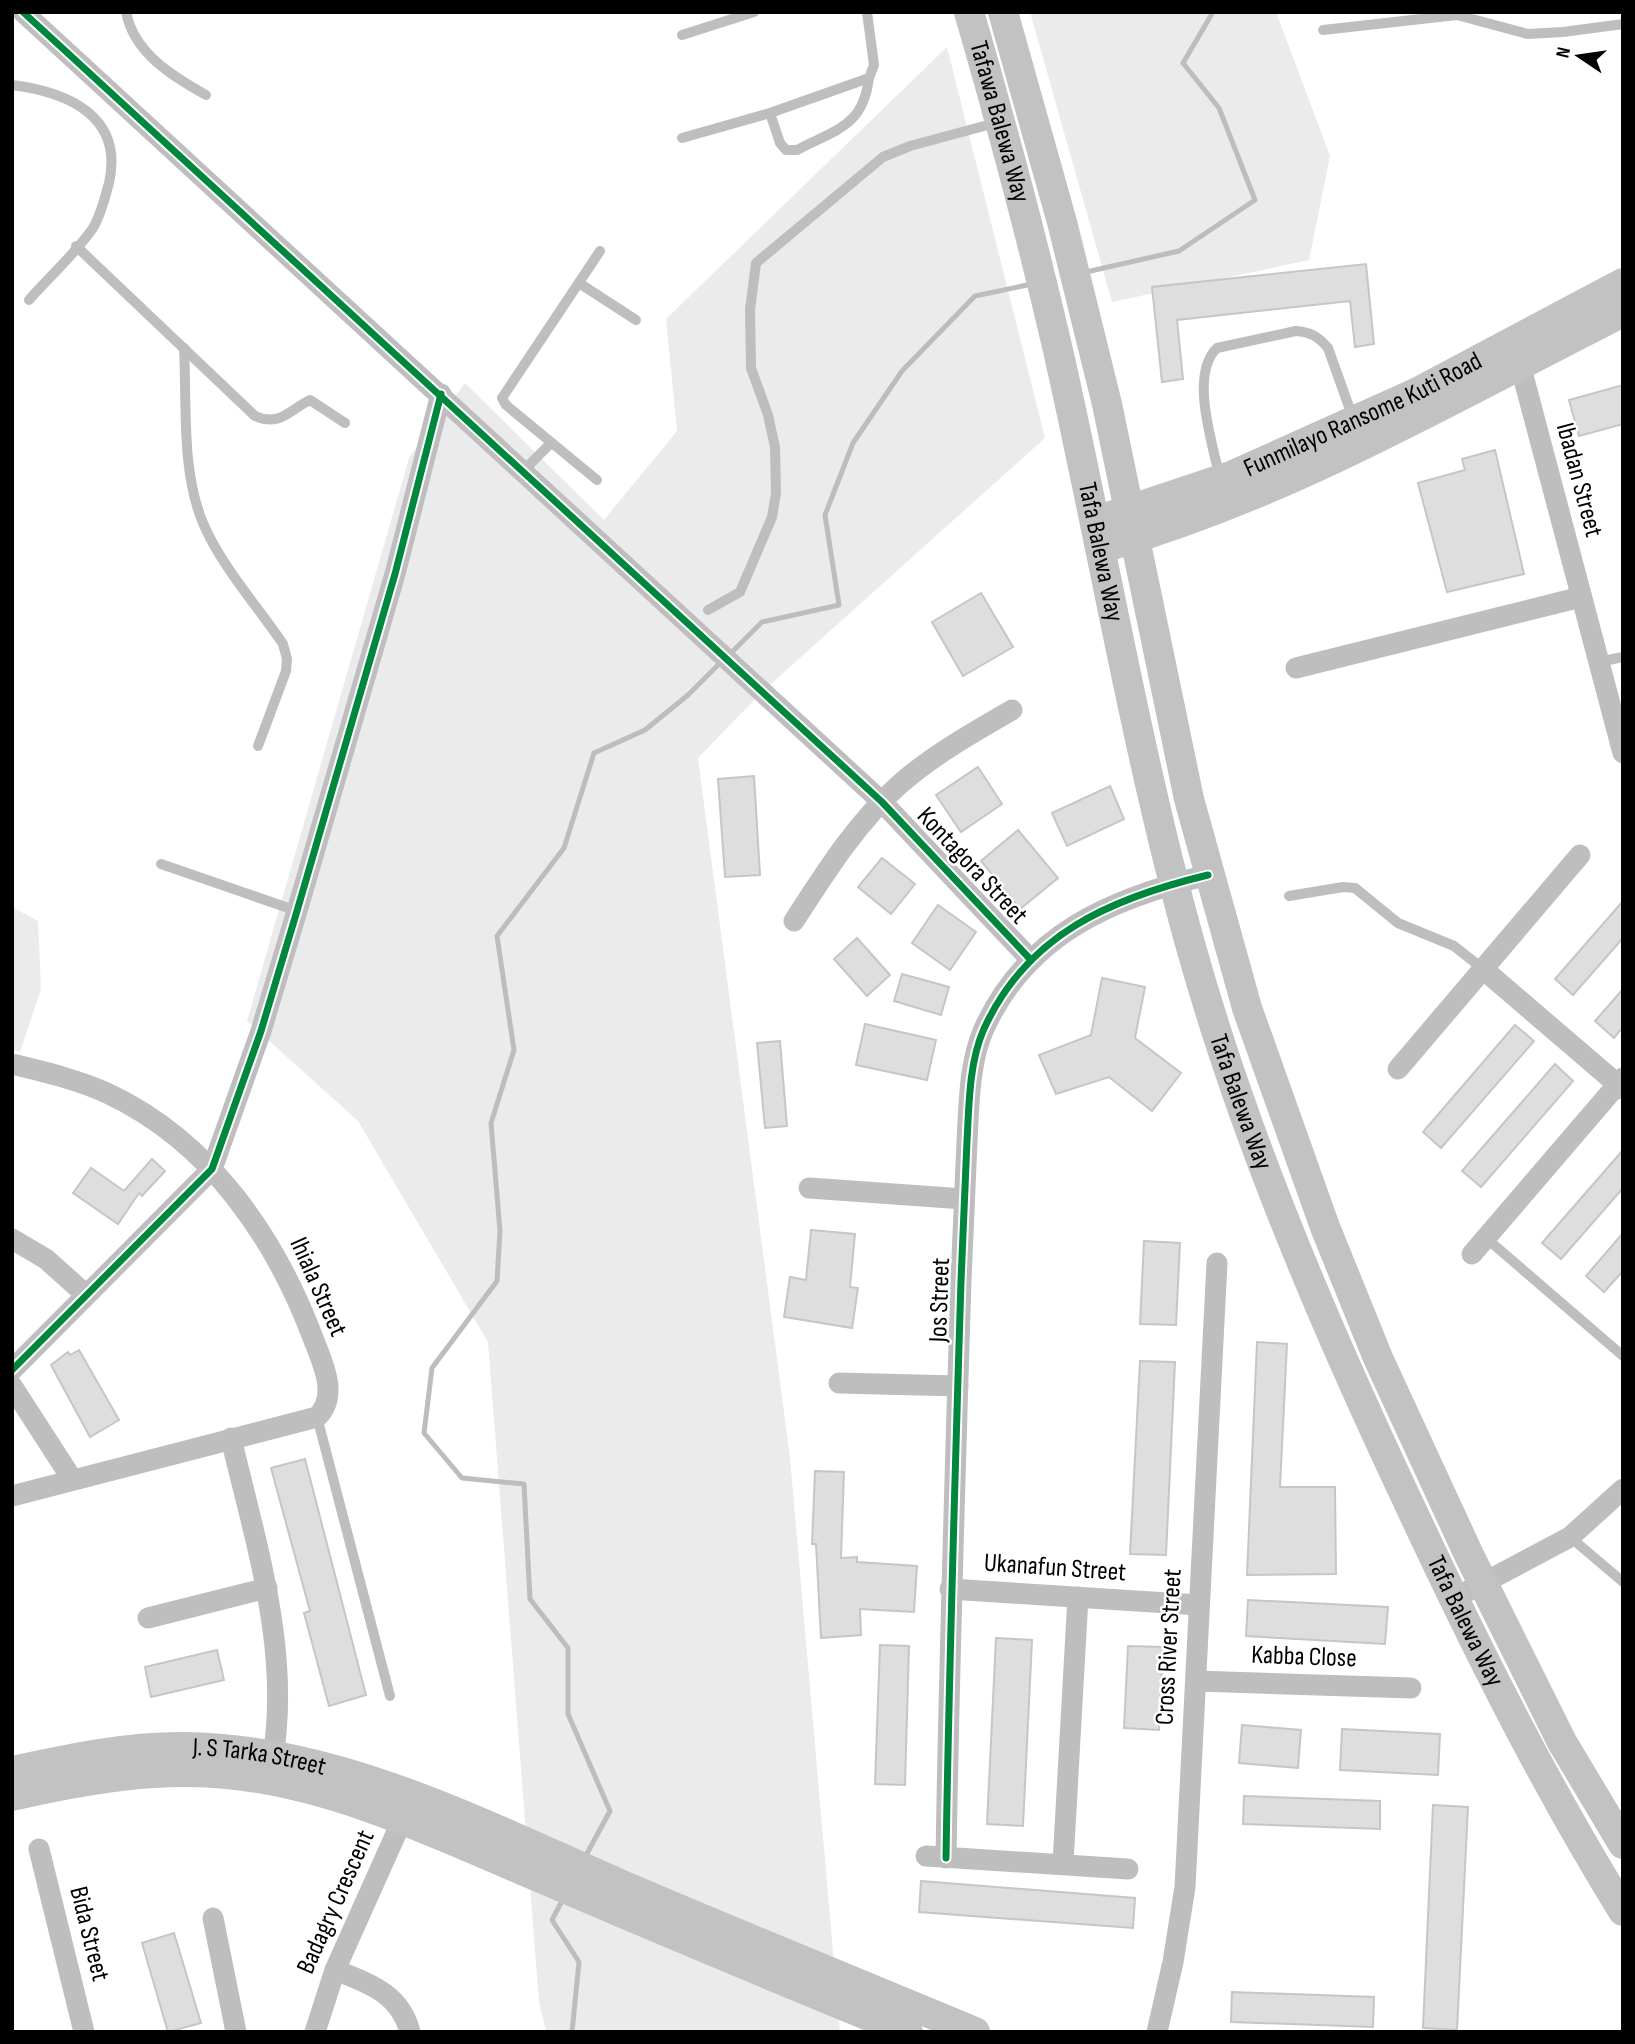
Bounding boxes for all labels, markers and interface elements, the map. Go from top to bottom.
north arrow [1544,21,1614,91]
street label: Tafawa Balewa Way [963,38,1036,206]
text: N [1552,45,1576,60]
street label: Funmilayo Ransome Kuti Road [1239,345,1487,484]
street label: Ibadan Street [1549,419,1609,541]
street label: Tafa Balewa Way [1071,479,1130,624]
street label: Kontagora Street [910,801,1034,931]
street label: Tafa Balewa Way [1203,1030,1279,1174]
street label: Ihiala Street [282,1233,354,1341]
street label: Jos Street [923,1257,957,1344]
street label: Ukanafun Street [983,1548,1127,1588]
street label: Tafa Balewa Way [1420,1551,1510,1692]
street label: Cross River Street [1149,1568,1189,1726]
street label: Kabba Close [1251,1640,1357,1674]
street label: J. S Tarka Street [191,1732,329,1782]
street label: Badagry Crescent [291,1825,382,1979]
street label: Bida Street [62,1884,116,1985]

